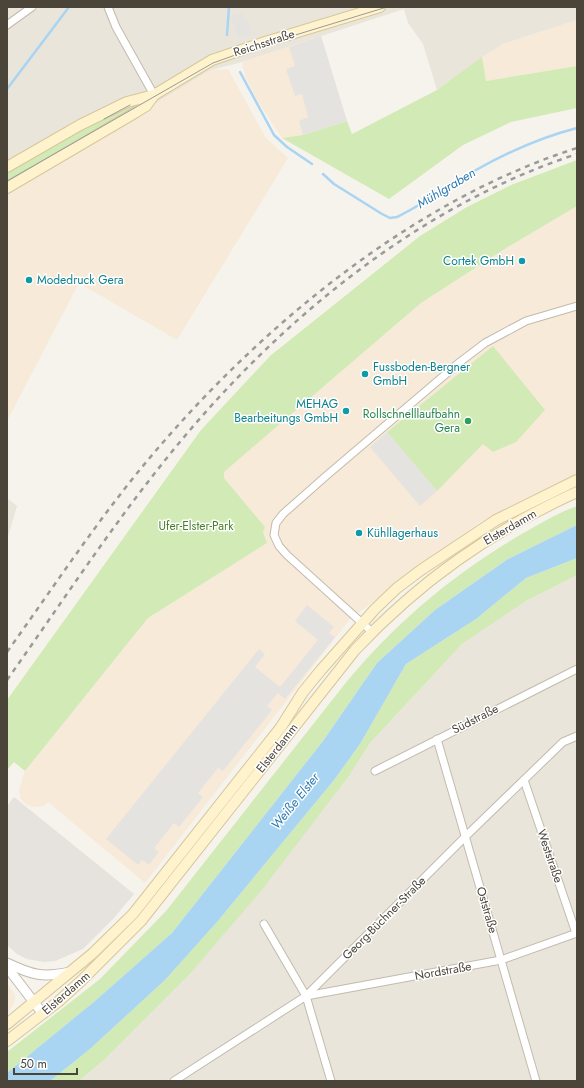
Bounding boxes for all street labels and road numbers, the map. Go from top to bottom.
street label: Reichsstraße [231,25,297,61]
street label: Elsterdamm [480,505,540,549]
street label: Südstraße [449,700,501,738]
street label: Elsterdamm [252,719,302,777]
street label: Weststraße [532,827,568,885]
street label: Georg-Büchner-Straße [338,872,430,964]
street label: Oststraße [472,885,502,935]
street label: Nordstraße [413,957,473,985]
street label: Elsterdamm [38,967,94,1019]

